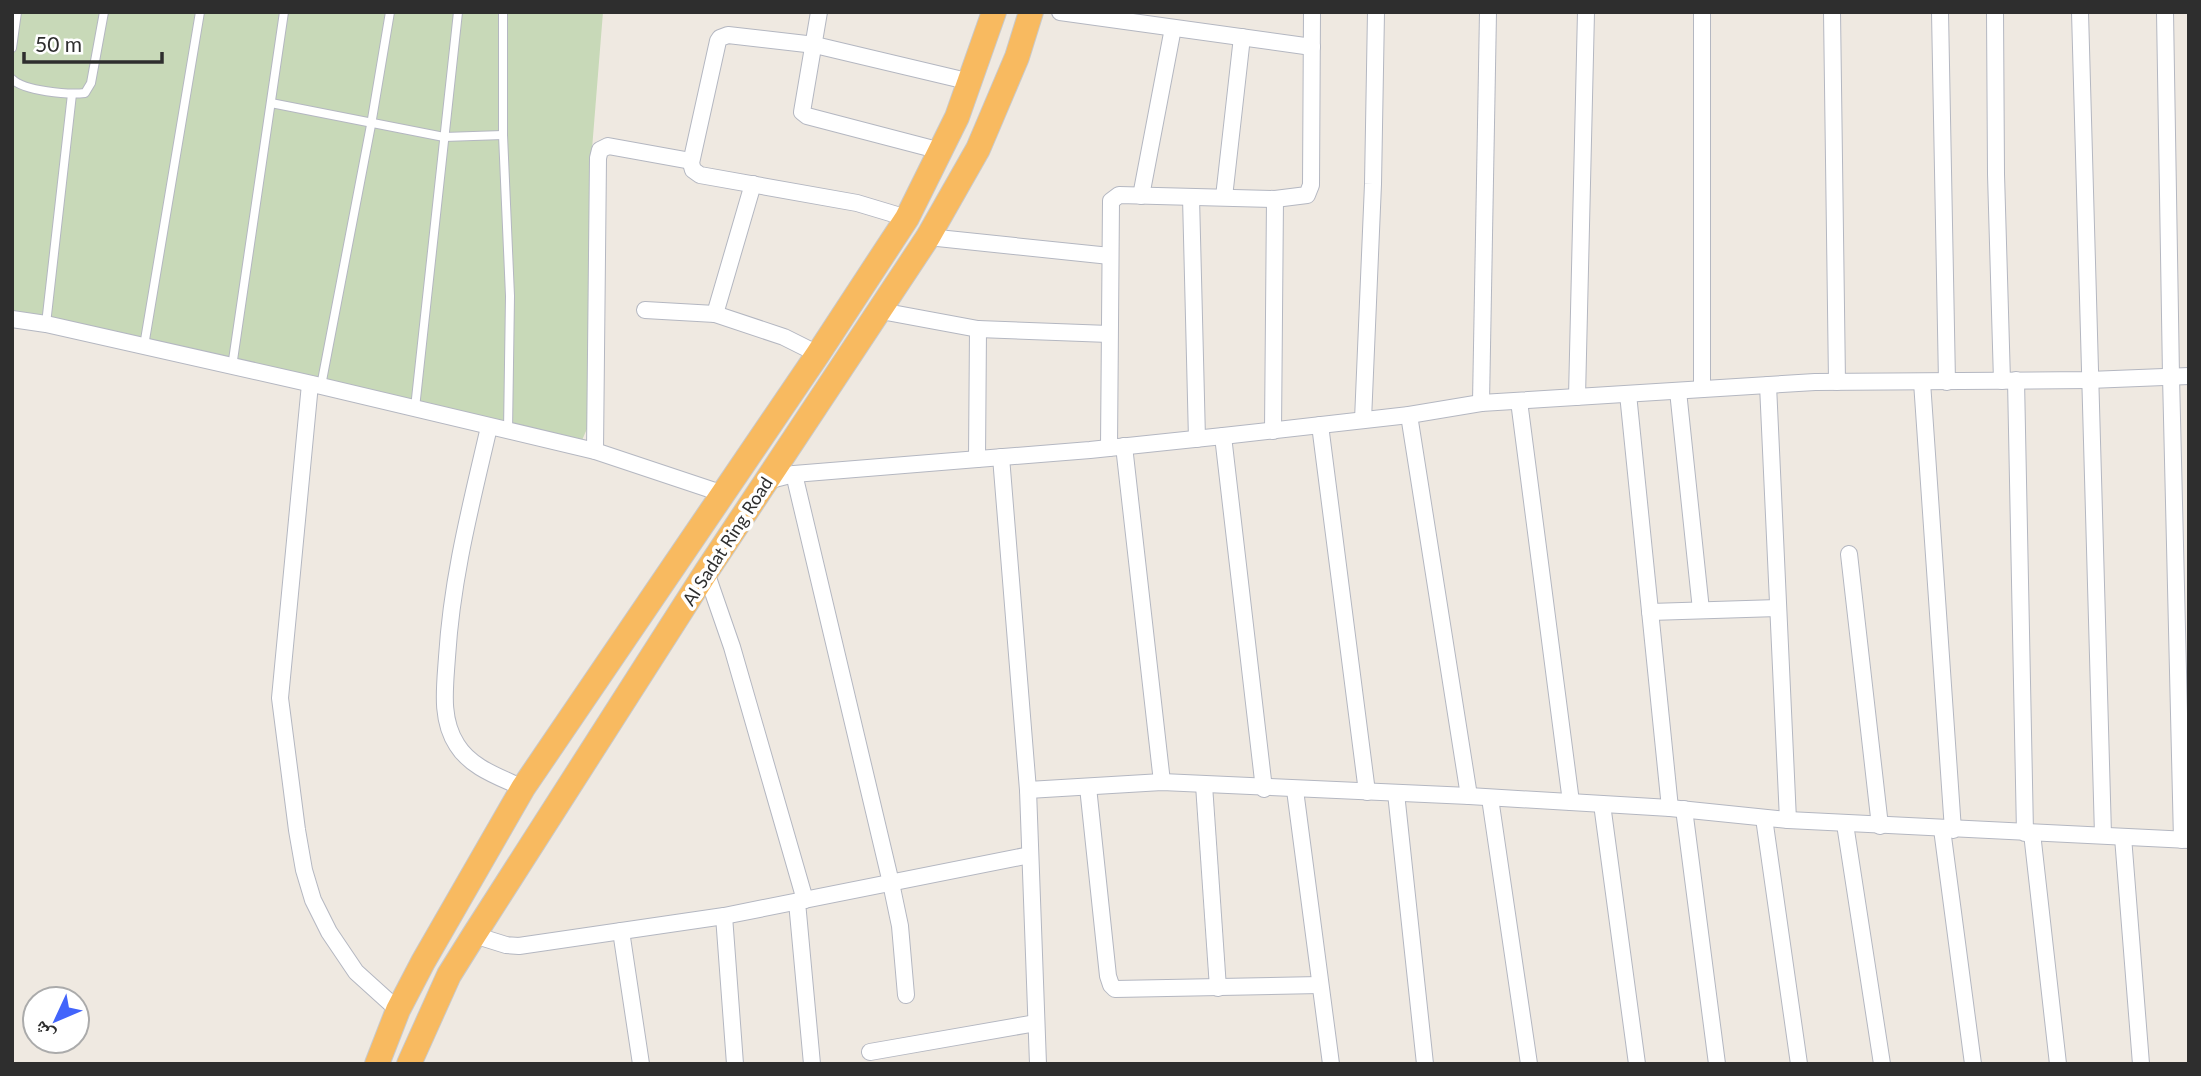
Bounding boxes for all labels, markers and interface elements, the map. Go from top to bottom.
scale bar [24,21,163,65]
text: 50 m [35,31,82,56]
street label: Al Sadat Ring Road [677,473,777,609]
north arrow [21,985,91,1055]
text: ش [28,1016,59,1047]

